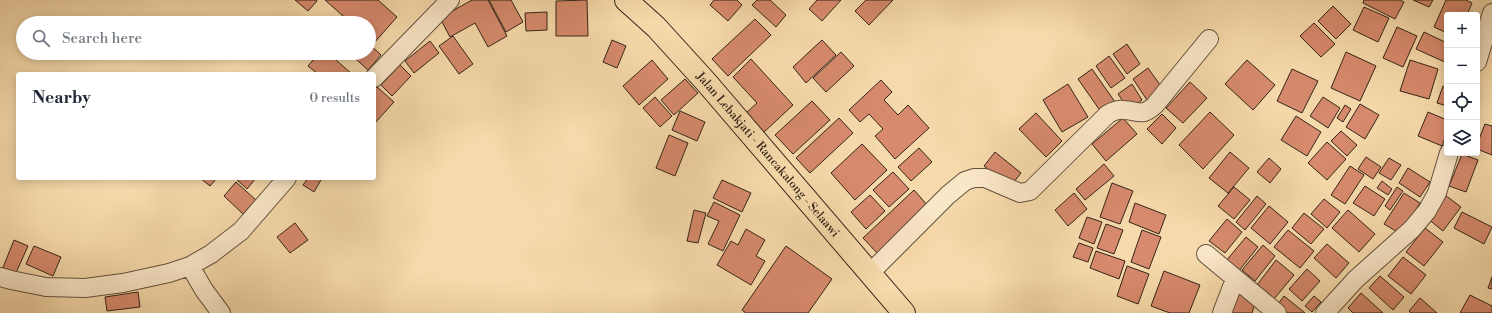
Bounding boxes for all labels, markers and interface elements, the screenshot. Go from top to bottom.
map controls [1444,12,1480,156]
button: + [1444,12,1480,48]
search box [16,16,376,60]
icon: search [30,27,52,49]
text: Search here [62,29,142,48]
button: − [1444,48,1480,84]
street label: Jalan Lebakjati - Rancakalong - Selaawi [692,68,843,240]
button: locate [1444,84,1480,120]
text: Nearby [32,87,91,109]
text: 0 results [309,90,360,106]
button: layers [1444,120,1480,156]

